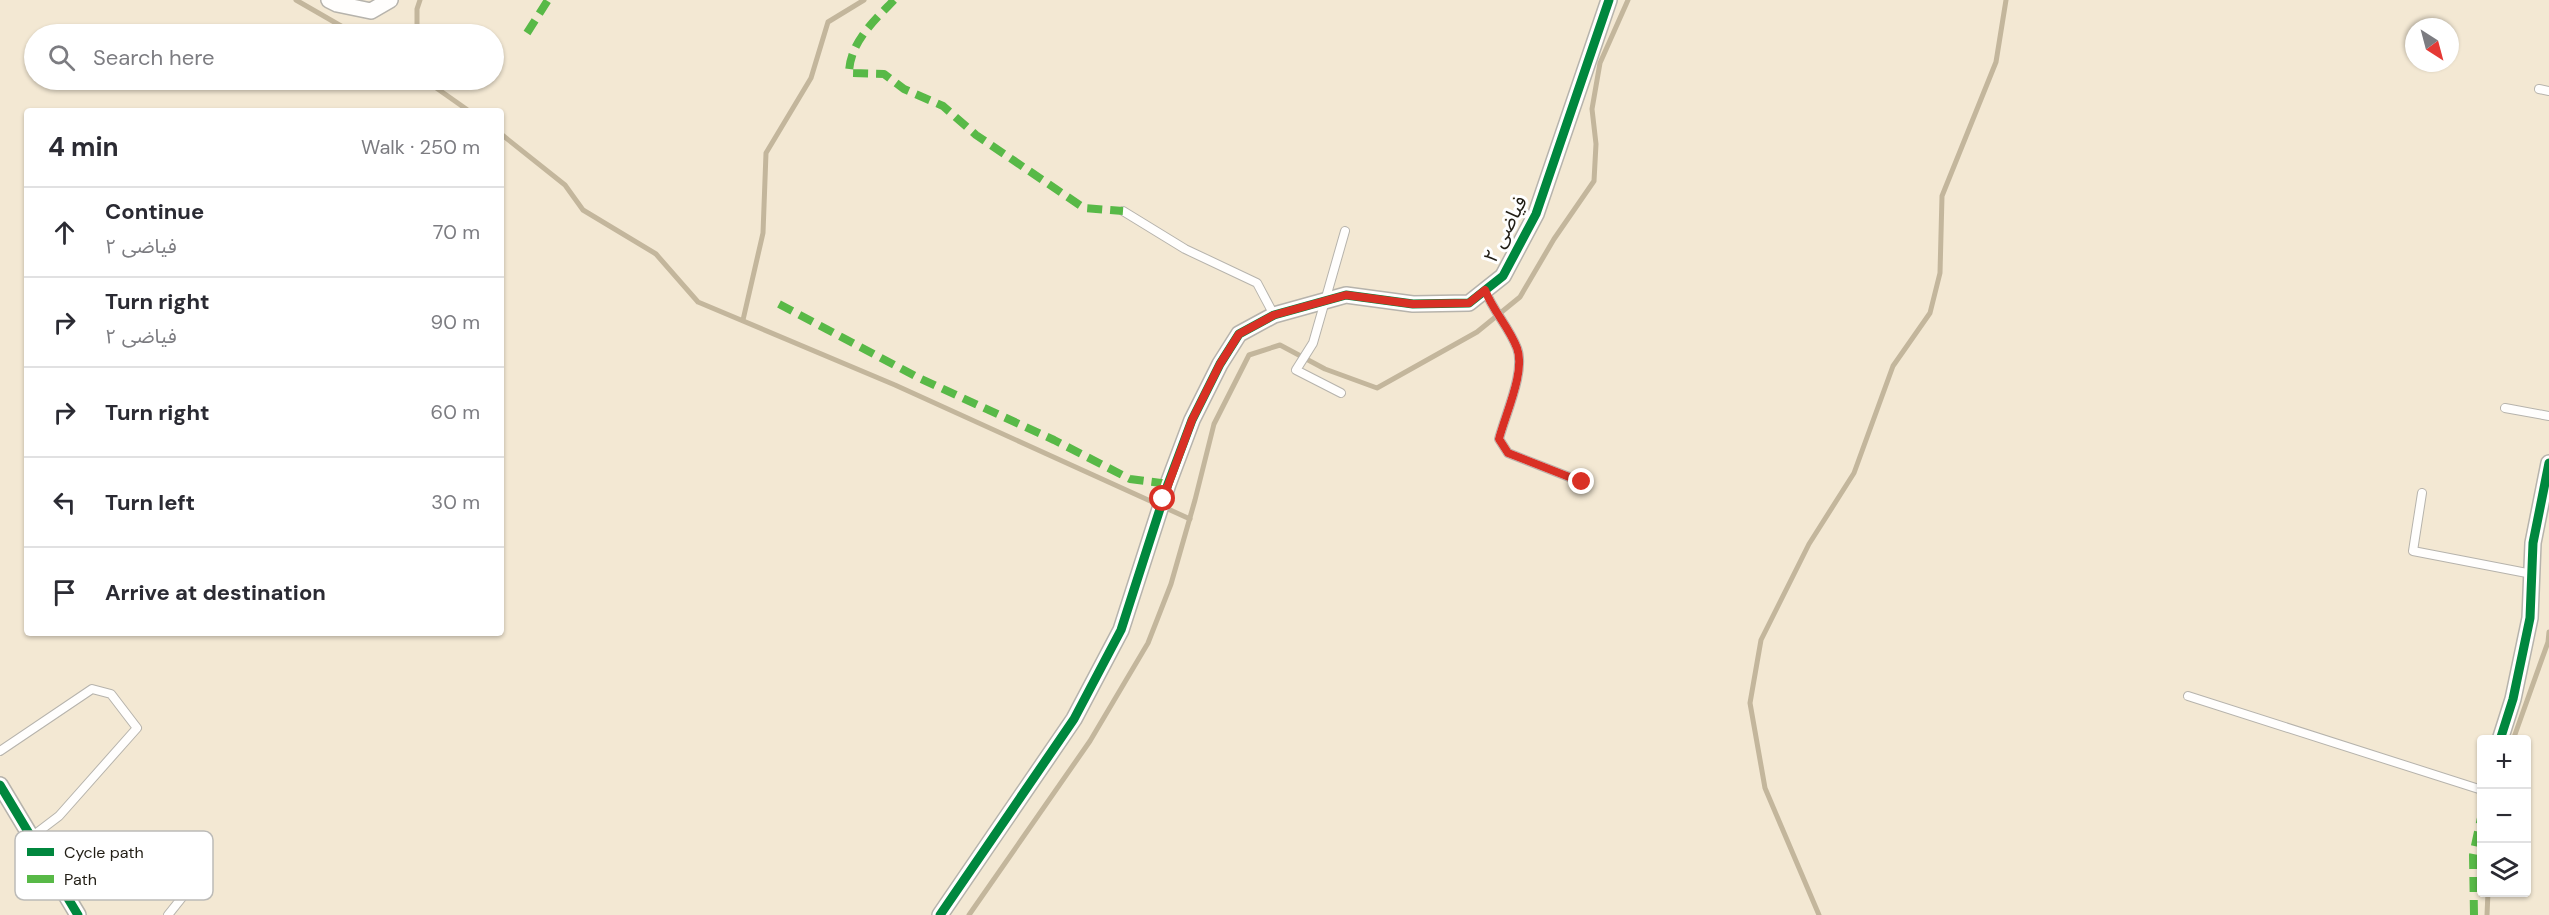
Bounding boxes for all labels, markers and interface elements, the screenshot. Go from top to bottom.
north arrow [2405,18,2459,72]
search box [24,24,504,90]
icon: search [45,41,78,74]
text: Search here [93,43,214,72]
text: 4 min [48,130,119,164]
text: Walk · 250 m [361,134,480,160]
street label: فیاضی ۲ [1477,191,1533,267]
text: Continue [105,197,204,226]
icon: ahead [48,216,81,249]
text: 70 m [433,219,480,245]
text: فیاضی ۲ [105,233,177,259]
text: Turn right [105,287,210,316]
icon: right [48,306,81,339]
text: 90 m [431,309,480,335]
text: فیاضی ۲ [105,323,177,349]
icon: right [48,396,81,429]
text: Turn right [105,398,210,427]
text: 60 m [431,399,480,425]
route end [1568,468,1594,494]
route start [1149,485,1175,511]
icon: left [48,486,81,519]
text: Turn left [105,488,195,517]
text: 30 m [431,489,480,515]
icon: arrive [48,576,81,609]
text: Arrive at destination [105,578,326,607]
map controls [2477,735,2531,897]
button: + [2477,735,2531,789]
button: − [2477,789,2531,843]
legend [15,831,213,900]
text: Cycle path [64,842,144,863]
button: layers [2477,843,2531,897]
text: Path [64,869,97,890]

